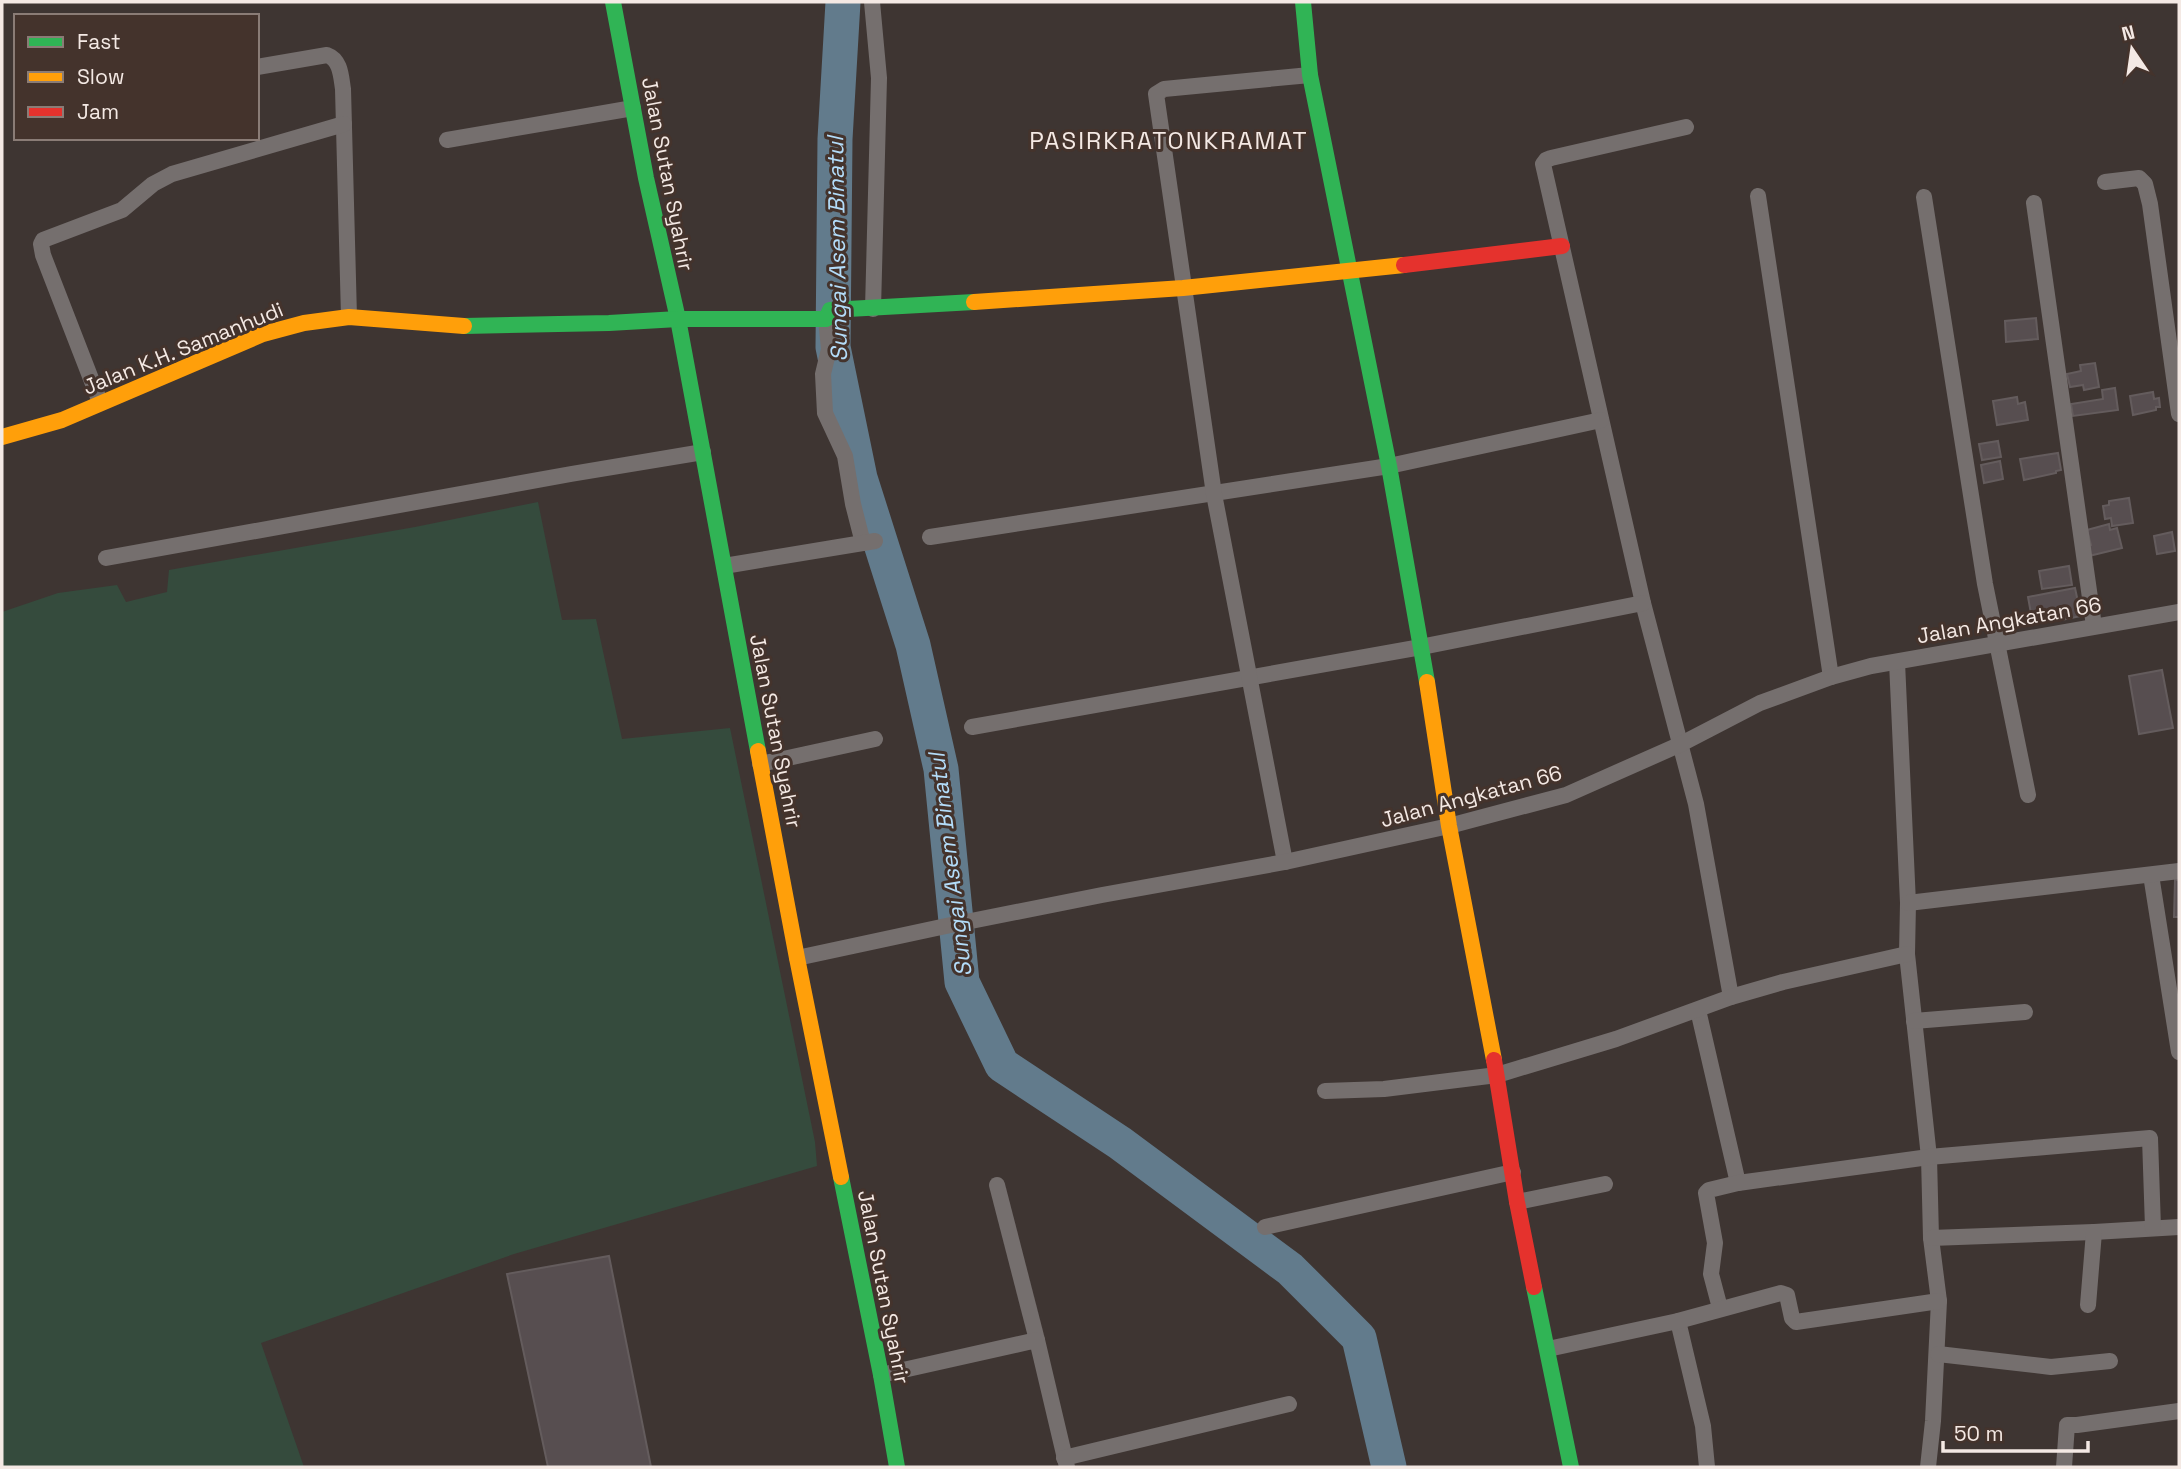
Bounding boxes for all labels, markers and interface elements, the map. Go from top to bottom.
legend [14,14,259,140]
north arrow [2097,14,2167,84]
text: N [2119,19,2137,47]
text: Fast [77,28,121,55]
text: Slow [77,63,125,90]
street label: Jalan Sutan Syahrir [636,75,700,273]
text: Jam [77,98,119,125]
district label: PASIRKRATONKRAMAT [1029,125,1309,156]
water label: Sungai Asem Binatul [820,134,854,362]
street label: Jalan K.H. Samanhudi [79,295,287,401]
street label: Jalan Angkatan 66 [1915,590,2103,650]
street label: Jalan Sutan Syahrir [744,632,808,830]
water label: Sungai Asem Binatul [921,749,979,979]
street label: Jalan Angkatan 66 [1377,759,1565,833]
street label: Jalan Sutan Syahrir [852,1188,916,1386]
scale bar [1943,1410,2088,1454]
text: 50 m [1954,1420,2004,1447]

